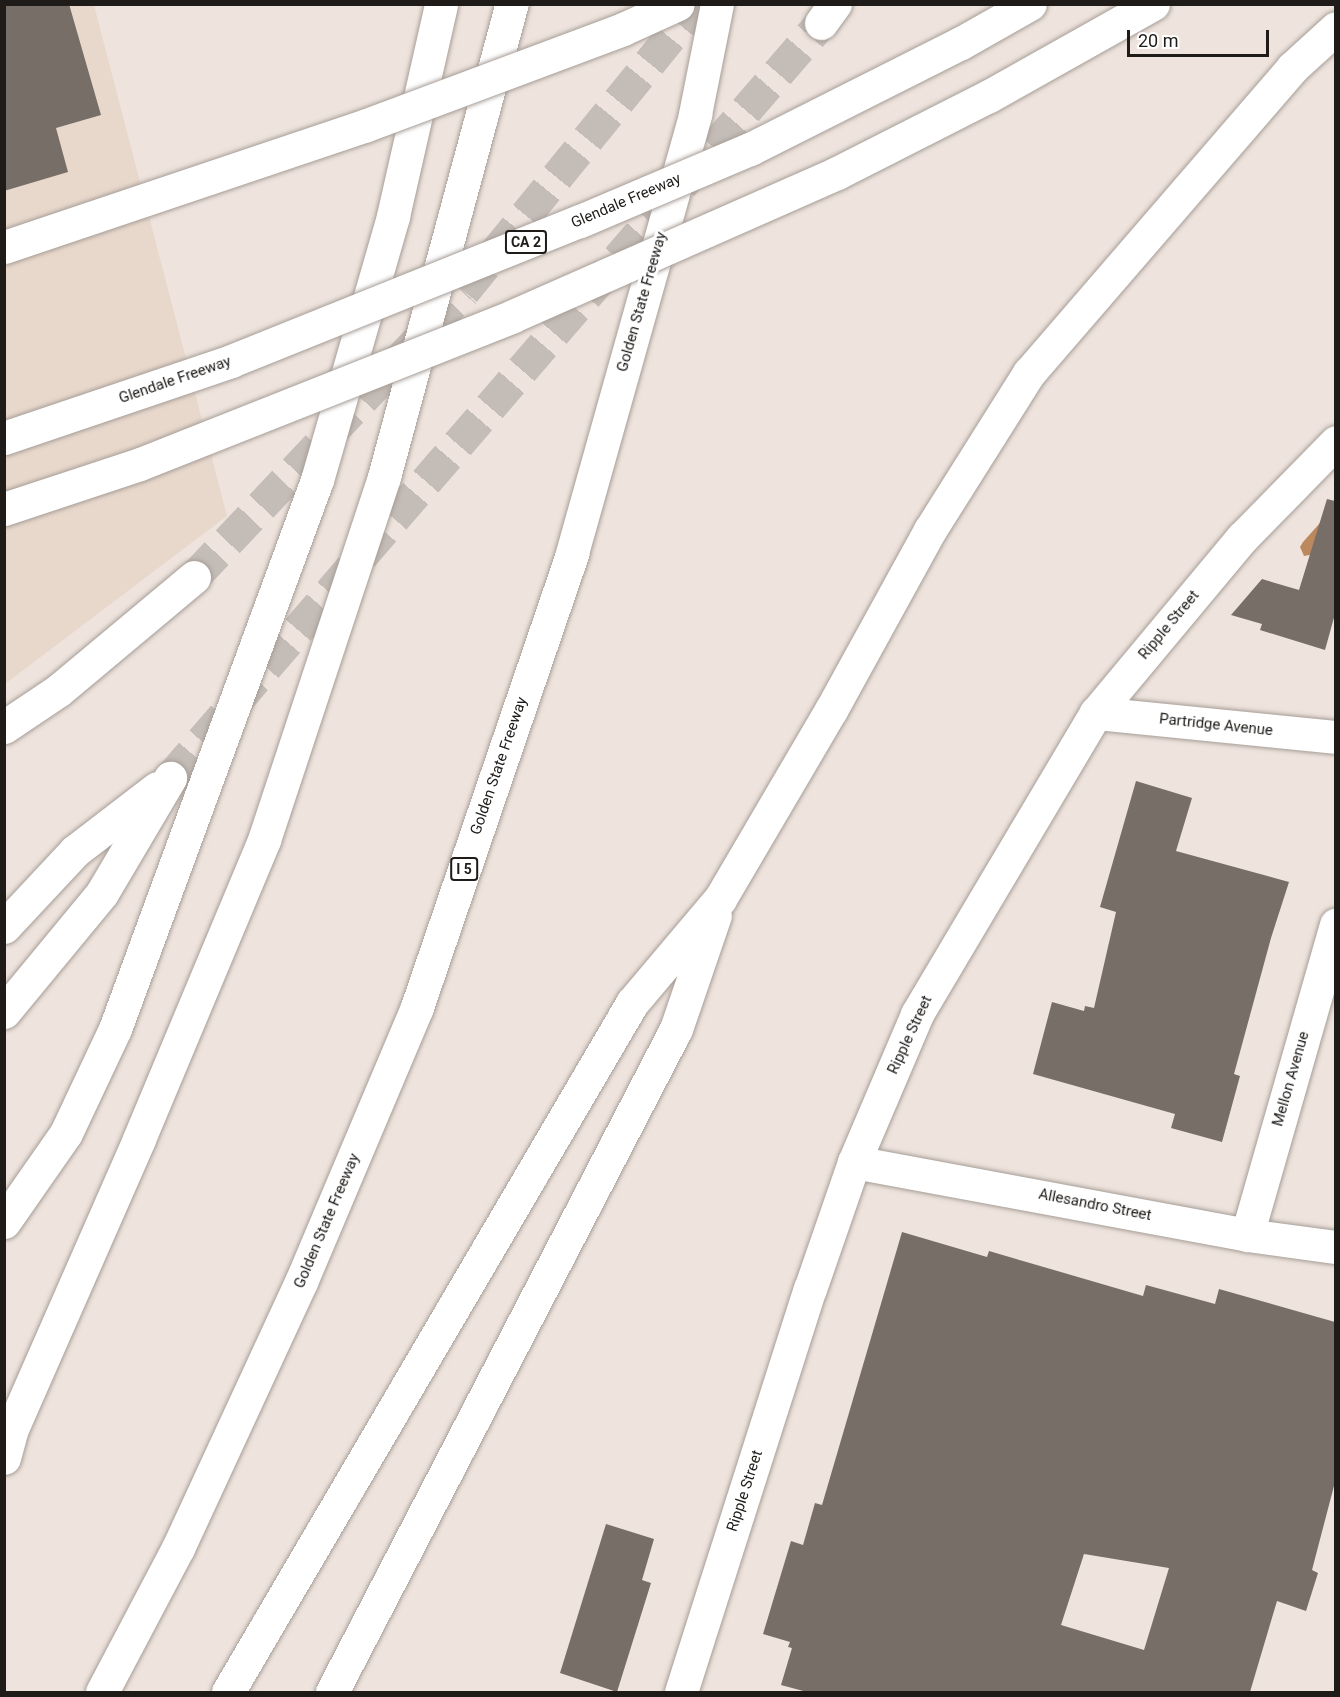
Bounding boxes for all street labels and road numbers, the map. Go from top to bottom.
street label: Glendale Freeway [568,170,684,232]
street label: Golden State Freeway [613,230,671,374]
road number: CA 2 [504,231,548,253]
street label: Glendale Freeway [117,352,233,408]
street label: Ripple Street [1135,587,1203,663]
street label: Golden State Freeway [467,695,531,837]
street label: Partridge Avenue [1158,710,1274,740]
road number: I 5 [449,858,479,880]
street label: Ripple Street [884,993,936,1077]
street label: Mellon Avenue [1269,1029,1313,1129]
street label: Golden State Freeway [290,1151,364,1291]
street label: Allesandro Street [1037,1185,1153,1225]
street label: Ripple Street [723,1448,767,1534]

